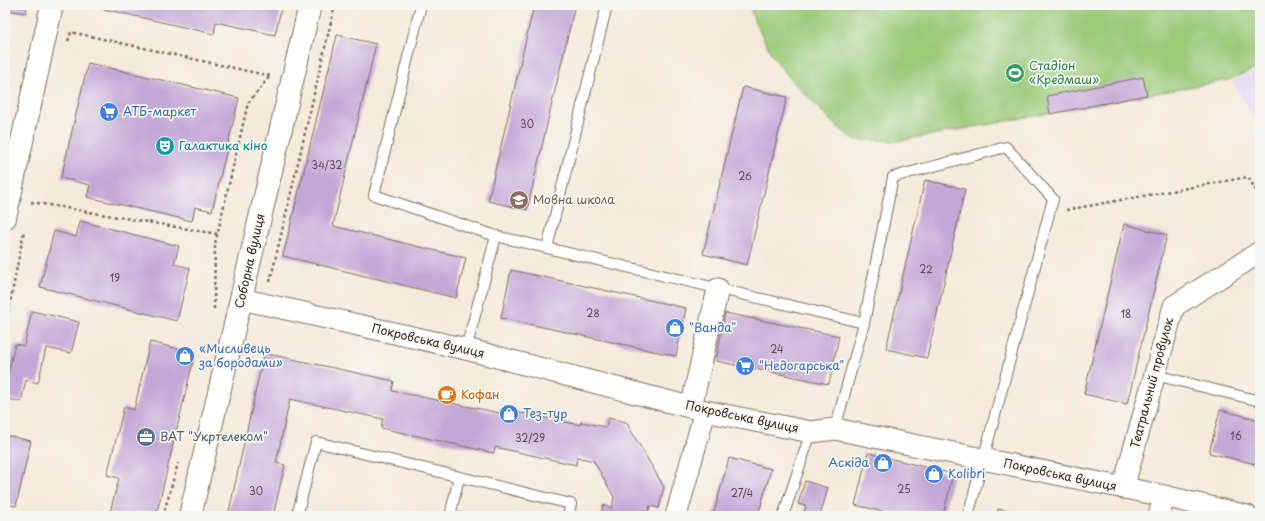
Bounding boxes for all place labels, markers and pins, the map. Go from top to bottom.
place label: Стадіон «Кредмаш» [1029,56,1099,88]
sports icon: Стадіон «Кредмаш» [1004,62,1026,84]
supermarket icon: АТБ-маркет [98,101,120,123]
place label: АТБ-маркет [123,102,197,120]
theatre icon: Галактика кіно [154,135,176,157]
place label: Галактика кіно [179,136,268,154]
school or university icon: Мовна школа [508,189,530,211]
place label: Мовна школа [533,190,615,208]
shop icon: "Ванда" [664,317,686,339]
place label: "Ванда" [689,318,736,336]
place label: «Мисливець за бородами» [198,339,283,371]
shop icon: «Мисливець за бородами» [174,345,196,367]
supermarket icon: "Недогарська" [734,355,756,377]
place label: "Недогарська" [759,356,844,374]
cafe icon: Кофан [436,384,458,406]
place label: Кофан [461,385,500,403]
shop icon: Тез-тур [498,403,520,425]
place label: Тез-тур [523,404,567,422]
office icon: ВАТ "Укртелеком" [135,426,157,448]
place label: ВАТ "Укртелеком" [160,427,268,445]
shop icon: Аскіда [872,452,894,474]
place label: Аскіда [828,453,870,471]
shop icon: Kolibri [923,463,945,485]
place label: Kolibri [948,464,985,482]

